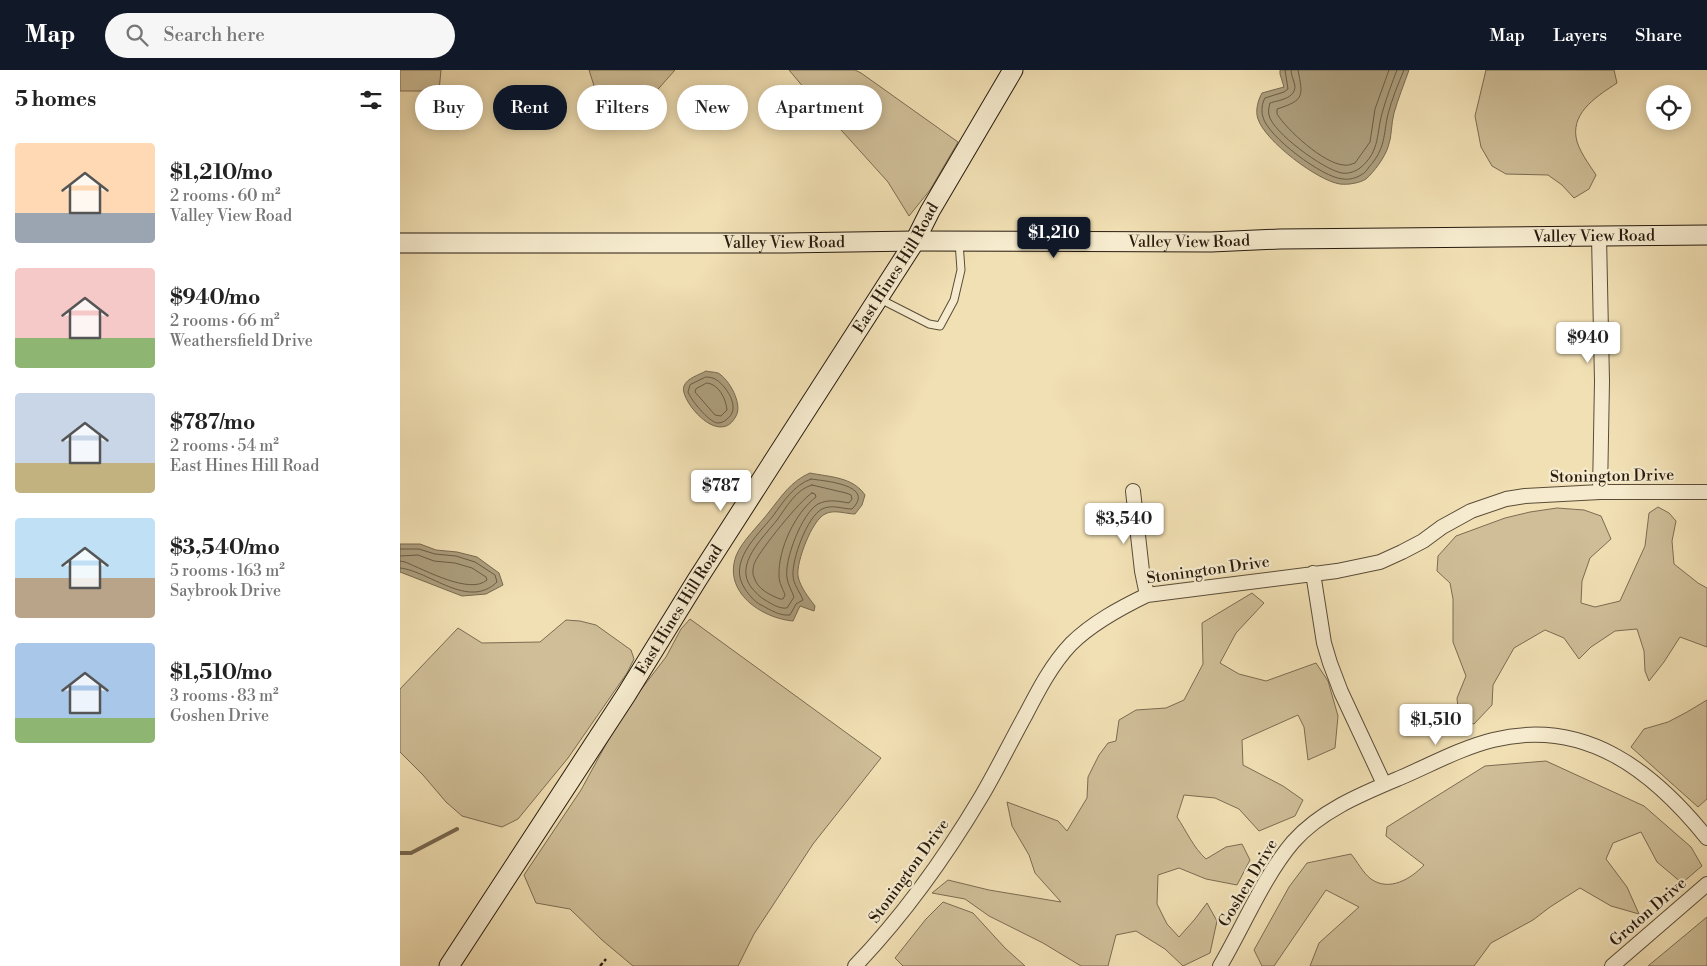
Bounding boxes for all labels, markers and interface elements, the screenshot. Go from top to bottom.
search box [105,13,455,58]
text: Map [25,20,75,50]
icon: search [123,21,151,49]
text: Search here [163,23,265,47]
text: Map [1490,24,1525,47]
text: Layers [1553,24,1607,47]
text: Share [1635,24,1682,47]
chip: Buy [415,85,483,130]
chip: Rent [493,85,567,130]
chip: Filters [577,85,667,130]
chip: New [677,85,748,130]
chip: Apartment [758,85,882,130]
map controls [1646,85,1691,130]
button: locate [1646,85,1691,130]
icon: filters [357,86,385,114]
text: 5 homes [15,87,96,113]
text: $1,210/mo [170,160,273,186]
icon: home [55,163,115,223]
text: 2 rooms · 60 m² [170,186,281,206]
street label: East Hines Hill Road [848,199,943,337]
text: Valley View Road [170,206,292,226]
pin: $1,210 [1013,216,1095,259]
text: $1,210 [1028,223,1080,243]
street label: Valley View Road [1532,225,1655,247]
street label: Valley View Road [1127,230,1250,252]
street label: Valley View Road [722,232,845,253]
text: $940/mo [170,285,260,311]
icon: home [55,288,115,348]
text: 2 rooms · 66 m² [170,311,280,331]
pin: $940 [1558,322,1618,364]
text: $940 [1567,328,1609,348]
text: Weathersfield Drive [170,331,313,351]
text: $787/mo [170,410,255,436]
icon: home [55,413,115,473]
text: 2 rooms · 54 m² [170,436,279,456]
text: East Hines Hill Road [170,456,319,476]
street label: Stonington Drive [1550,465,1674,487]
pin: $787 [691,470,751,512]
text: $787 [702,476,740,496]
pin: $3,540 [1083,502,1165,545]
text: $3,540 [1096,509,1152,529]
text: $3,540/mo [170,535,280,561]
icon: home [55,538,115,598]
street label: East Hines Hill Road [631,541,727,678]
street label: Stonington Drive [1145,551,1271,589]
text: 5 rooms · 163 m² [170,561,285,581]
text: Saybrook Drive [170,581,281,601]
text: $1,510/mo [170,660,272,686]
icon: home [55,663,115,723]
text: 3 rooms · 83 m² [170,686,279,706]
pin: $1,510 [1395,704,1477,746]
text: Goshen Drive [170,706,269,726]
text: $1,510 [1410,710,1462,730]
street label: Stonington Drive [864,815,954,927]
street label: Goshen Drive [1214,835,1282,931]
street label: Groton Drive [1605,873,1691,951]

